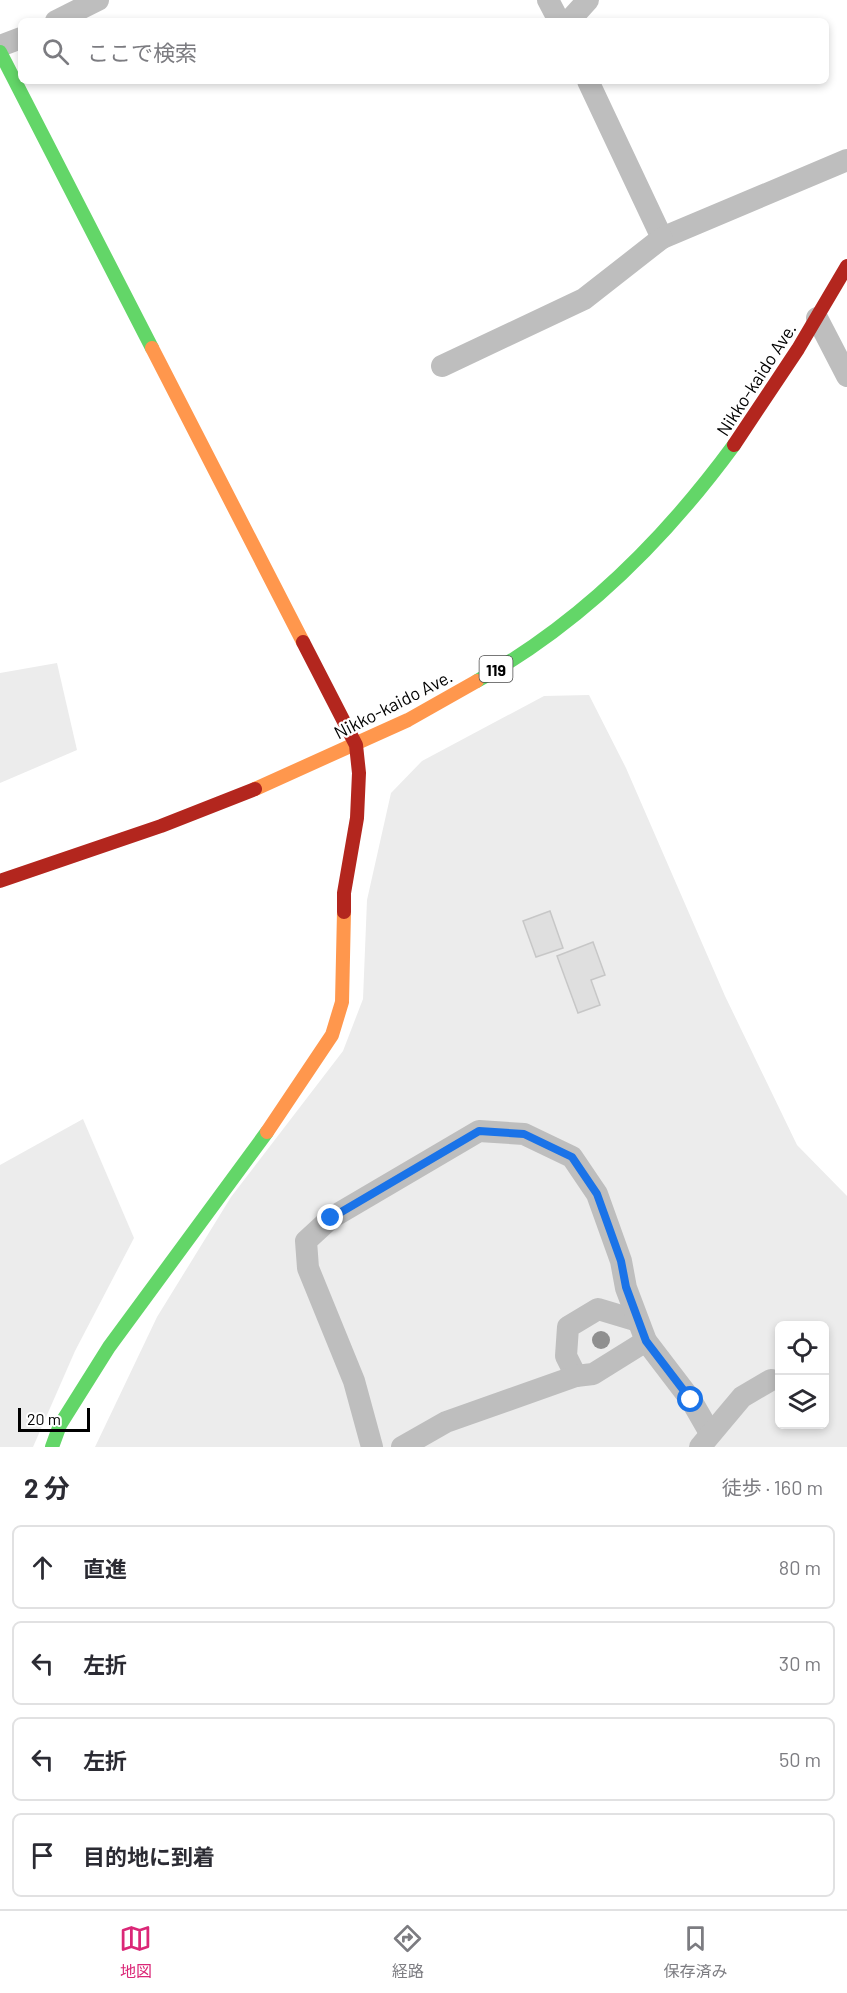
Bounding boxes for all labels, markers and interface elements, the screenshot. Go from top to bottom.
search box [18,18,829,84]
icon: search [39,35,72,68]
text: ここで検索 [87,39,197,65]
street label: Nikko-kaido Ave. [711,318,801,440]
road number: 119 [480,656,512,682]
street label: Nikko-kaido Ave. [330,665,456,743]
route end [317,1204,343,1230]
map controls [775,1321,829,1429]
button: locate [775,1321,829,1375]
button: layers [775,1375,829,1429]
route start [677,1386,703,1412]
scale bar [18,1405,90,1432]
text: 20 m [27,1409,61,1428]
text: 2 分 [24,1472,70,1503]
text: 徒歩 · 160 m [722,1475,823,1499]
icon: ahead [26,1551,59,1584]
text: 直進 [83,1555,127,1581]
text: 80 m [779,1555,821,1579]
icon: left [26,1647,59,1680]
text: 左折 [83,1651,127,1677]
text: 30 m [779,1651,821,1675]
icon: left [26,1743,59,1776]
text: 左折 [83,1747,127,1773]
text: 50 m [779,1747,821,1771]
icon: arrive [26,1839,59,1872]
text: 目的地に到着 [83,1843,215,1869]
tab: 地図 [119,1922,152,1982]
tab: 経路 [391,1922,424,1982]
tab: 保存済み [663,1922,727,1982]

